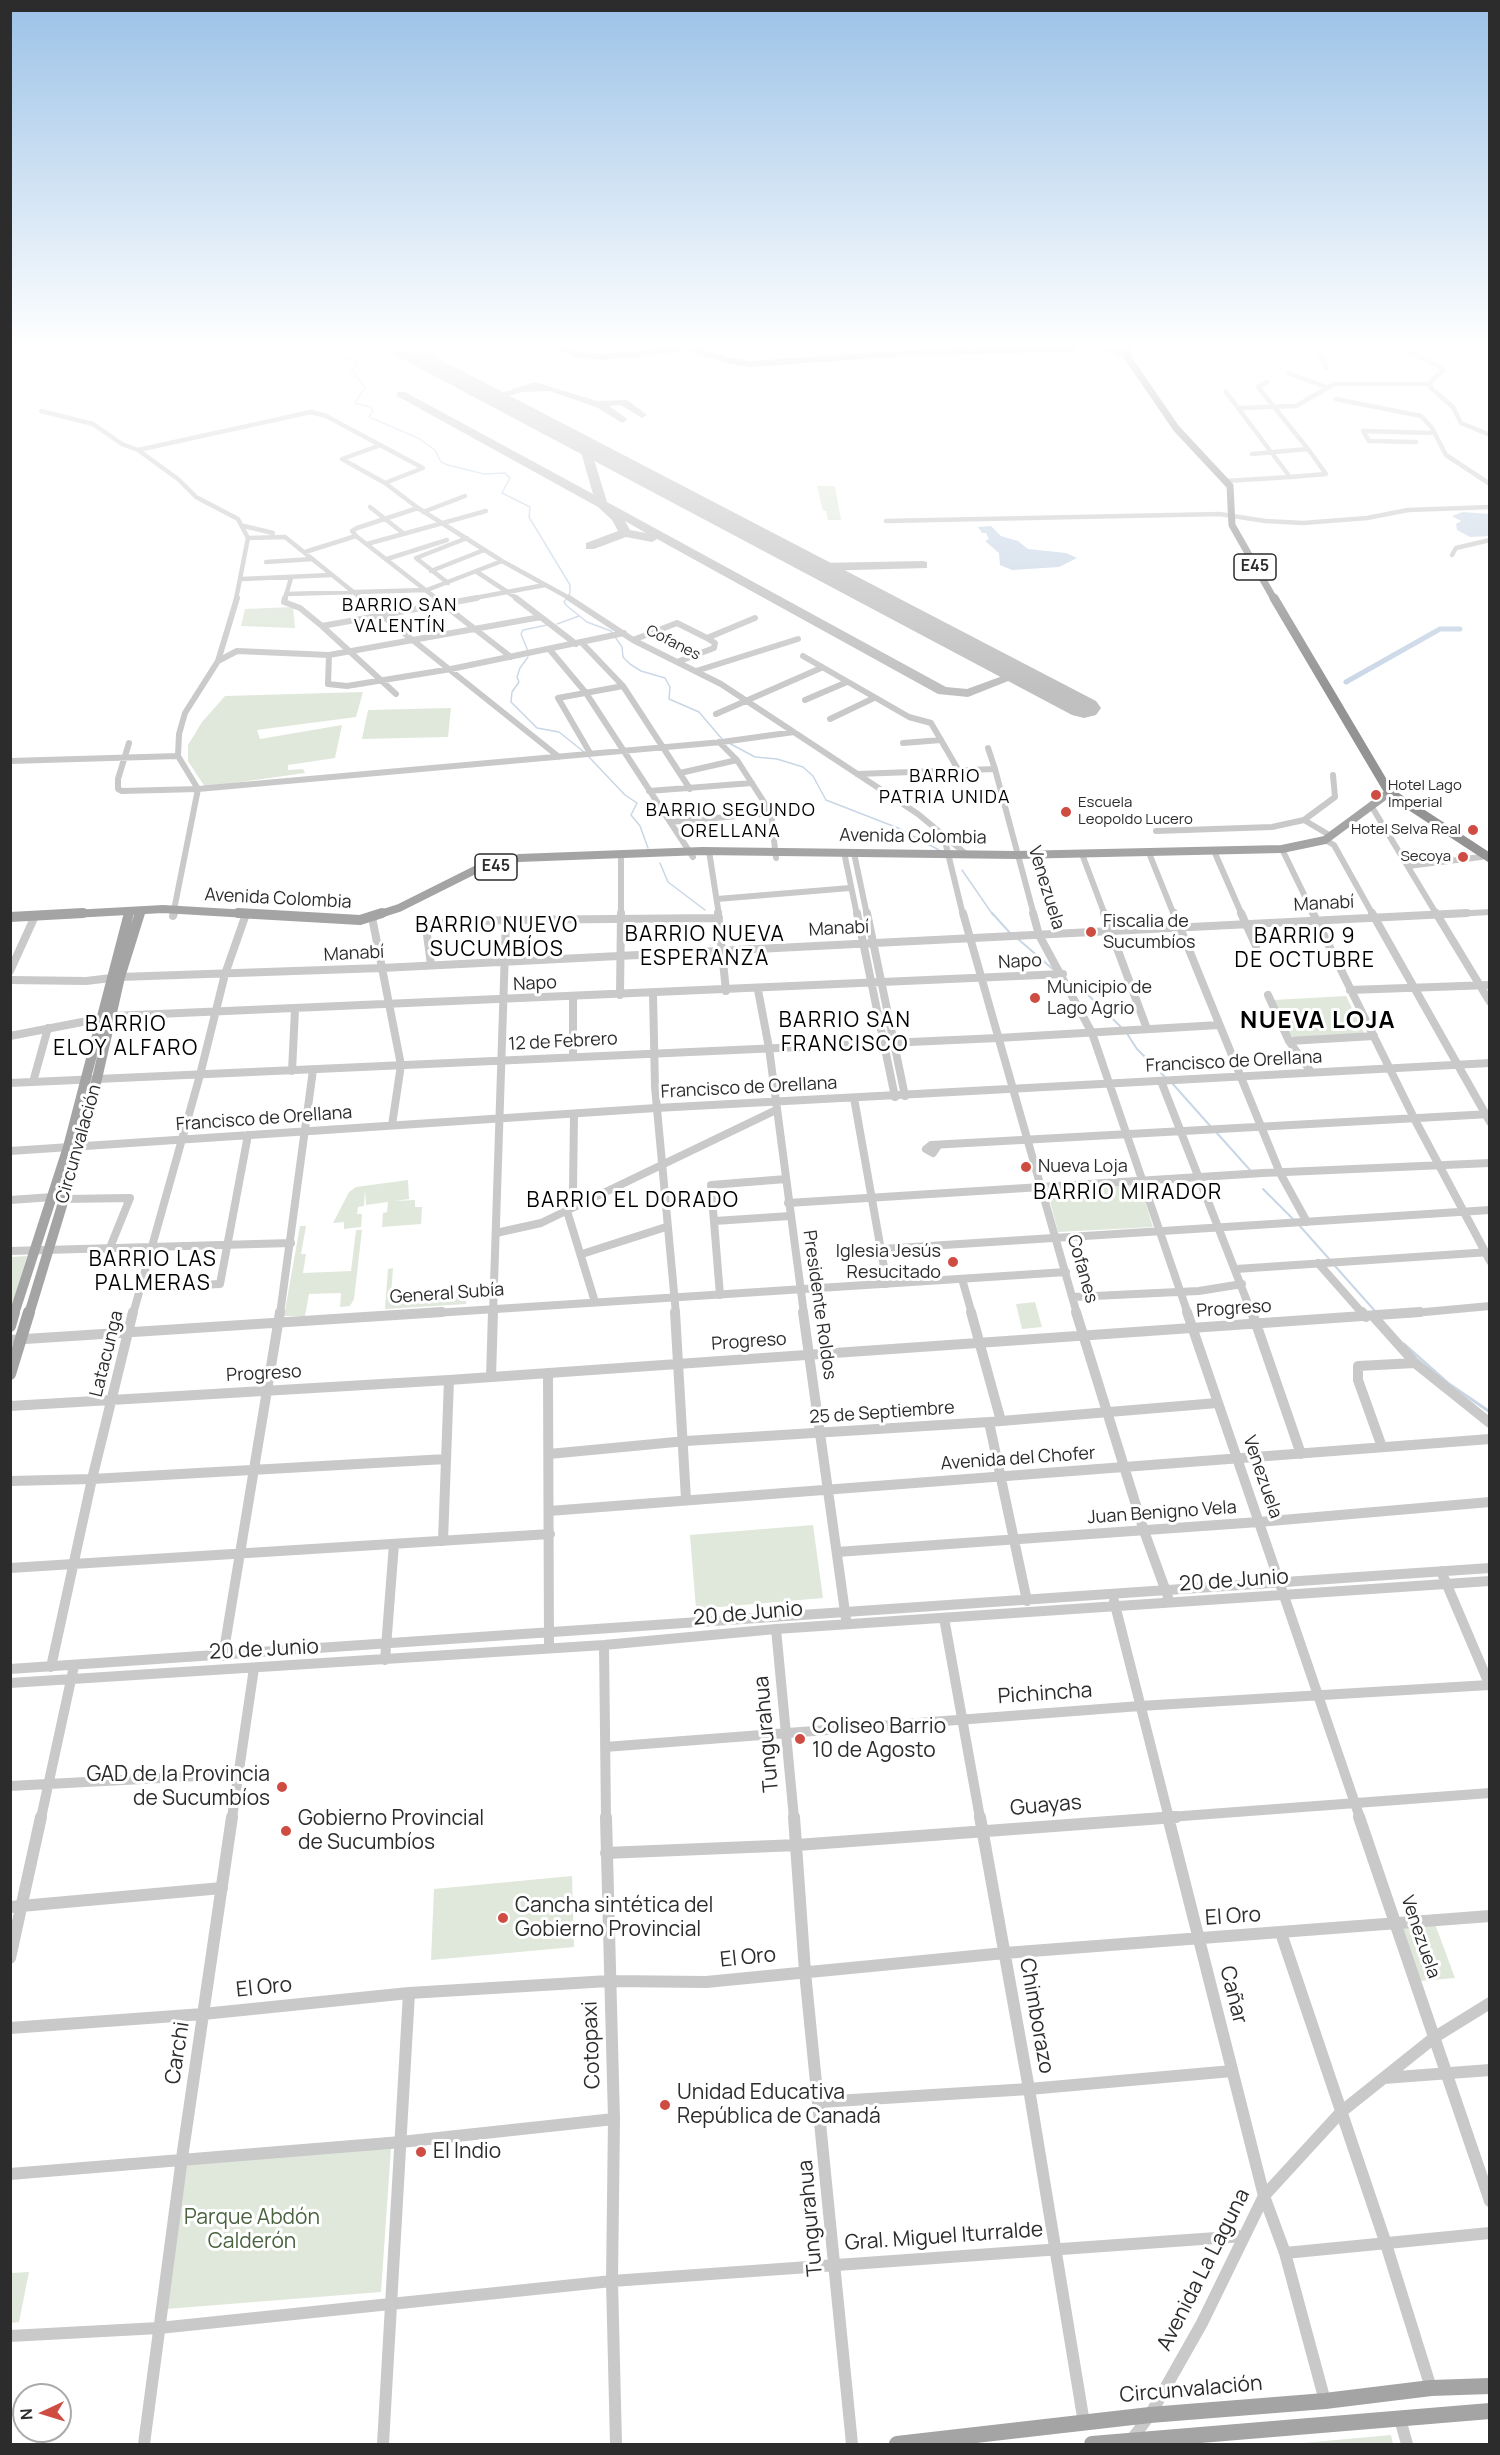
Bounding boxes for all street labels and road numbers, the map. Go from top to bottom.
road number: E45 [1234,554,1276,580]
street label: Cofanes [643,622,703,664]
street label: Avenida Colombia [839,825,987,849]
street label: Venezuela [1023,844,1069,932]
road number: E45 [475,854,517,880]
street label: Avenida Colombia [204,884,352,914]
street label: Manabí [1293,892,1355,916]
street label: Manabí [808,917,870,941]
street label: Manabí [323,942,385,966]
street label: Napo [998,950,1042,974]
street label: Napo [513,972,557,996]
street label: 12 de Febrero [508,1028,618,1056]
street label: Francisco de Orellana [1145,1047,1323,1077]
street label: Francisco de Orellana [660,1073,838,1103]
street label: Circunvalación [52,1082,106,1206]
street label: Francisco de Orellana [175,1102,353,1136]
street label: Presidente Roldos [798,1229,840,1381]
street label: Cofanes [1062,1232,1102,1306]
street label: General Subía [389,1279,505,1309]
street label: Progreso [1196,1296,1272,1322]
street label: Latacunga [86,1309,128,1399]
street label: Progreso [711,1329,787,1355]
street label: Progreso [226,1361,302,1387]
street label: 25 de Septiembre [809,1397,955,1429]
street label: Venezuela [1238,1433,1286,1521]
street label: Avenida del Chofer [940,1443,1096,1475]
street label: Juan Benigno Vela [1087,1497,1237,1529]
street label: 20 de Junio [1178,1565,1290,1597]
street label: 20 de Junio [692,1597,804,1631]
street label: 20 de Junio [208,1635,320,1665]
street label: Tungurahua [749,1675,785,1793]
street label: Pichincha [997,1678,1093,1710]
street label: Guayas [1009,1790,1083,1822]
street label: Venezuela [1396,1893,1444,1981]
street label: El Oro [1204,1902,1262,1932]
street label: El Oro [719,1943,777,1973]
street label: Chimborazo [1013,1956,1059,2076]
street label: Cañar [1214,1964,1252,2026]
street label: El Oro [235,1973,293,2003]
street label: Cotopaxi [578,2001,606,2089]
street label: Carchi [161,2020,195,2086]
street label: Tungurahua [793,2159,829,2277]
street label: Avenida La Laguna [1152,2185,1256,2355]
street label: Gral. Miguel Iturralde [844,2218,1044,2256]
street label: Circunvalación [1119,2371,1263,2409]

